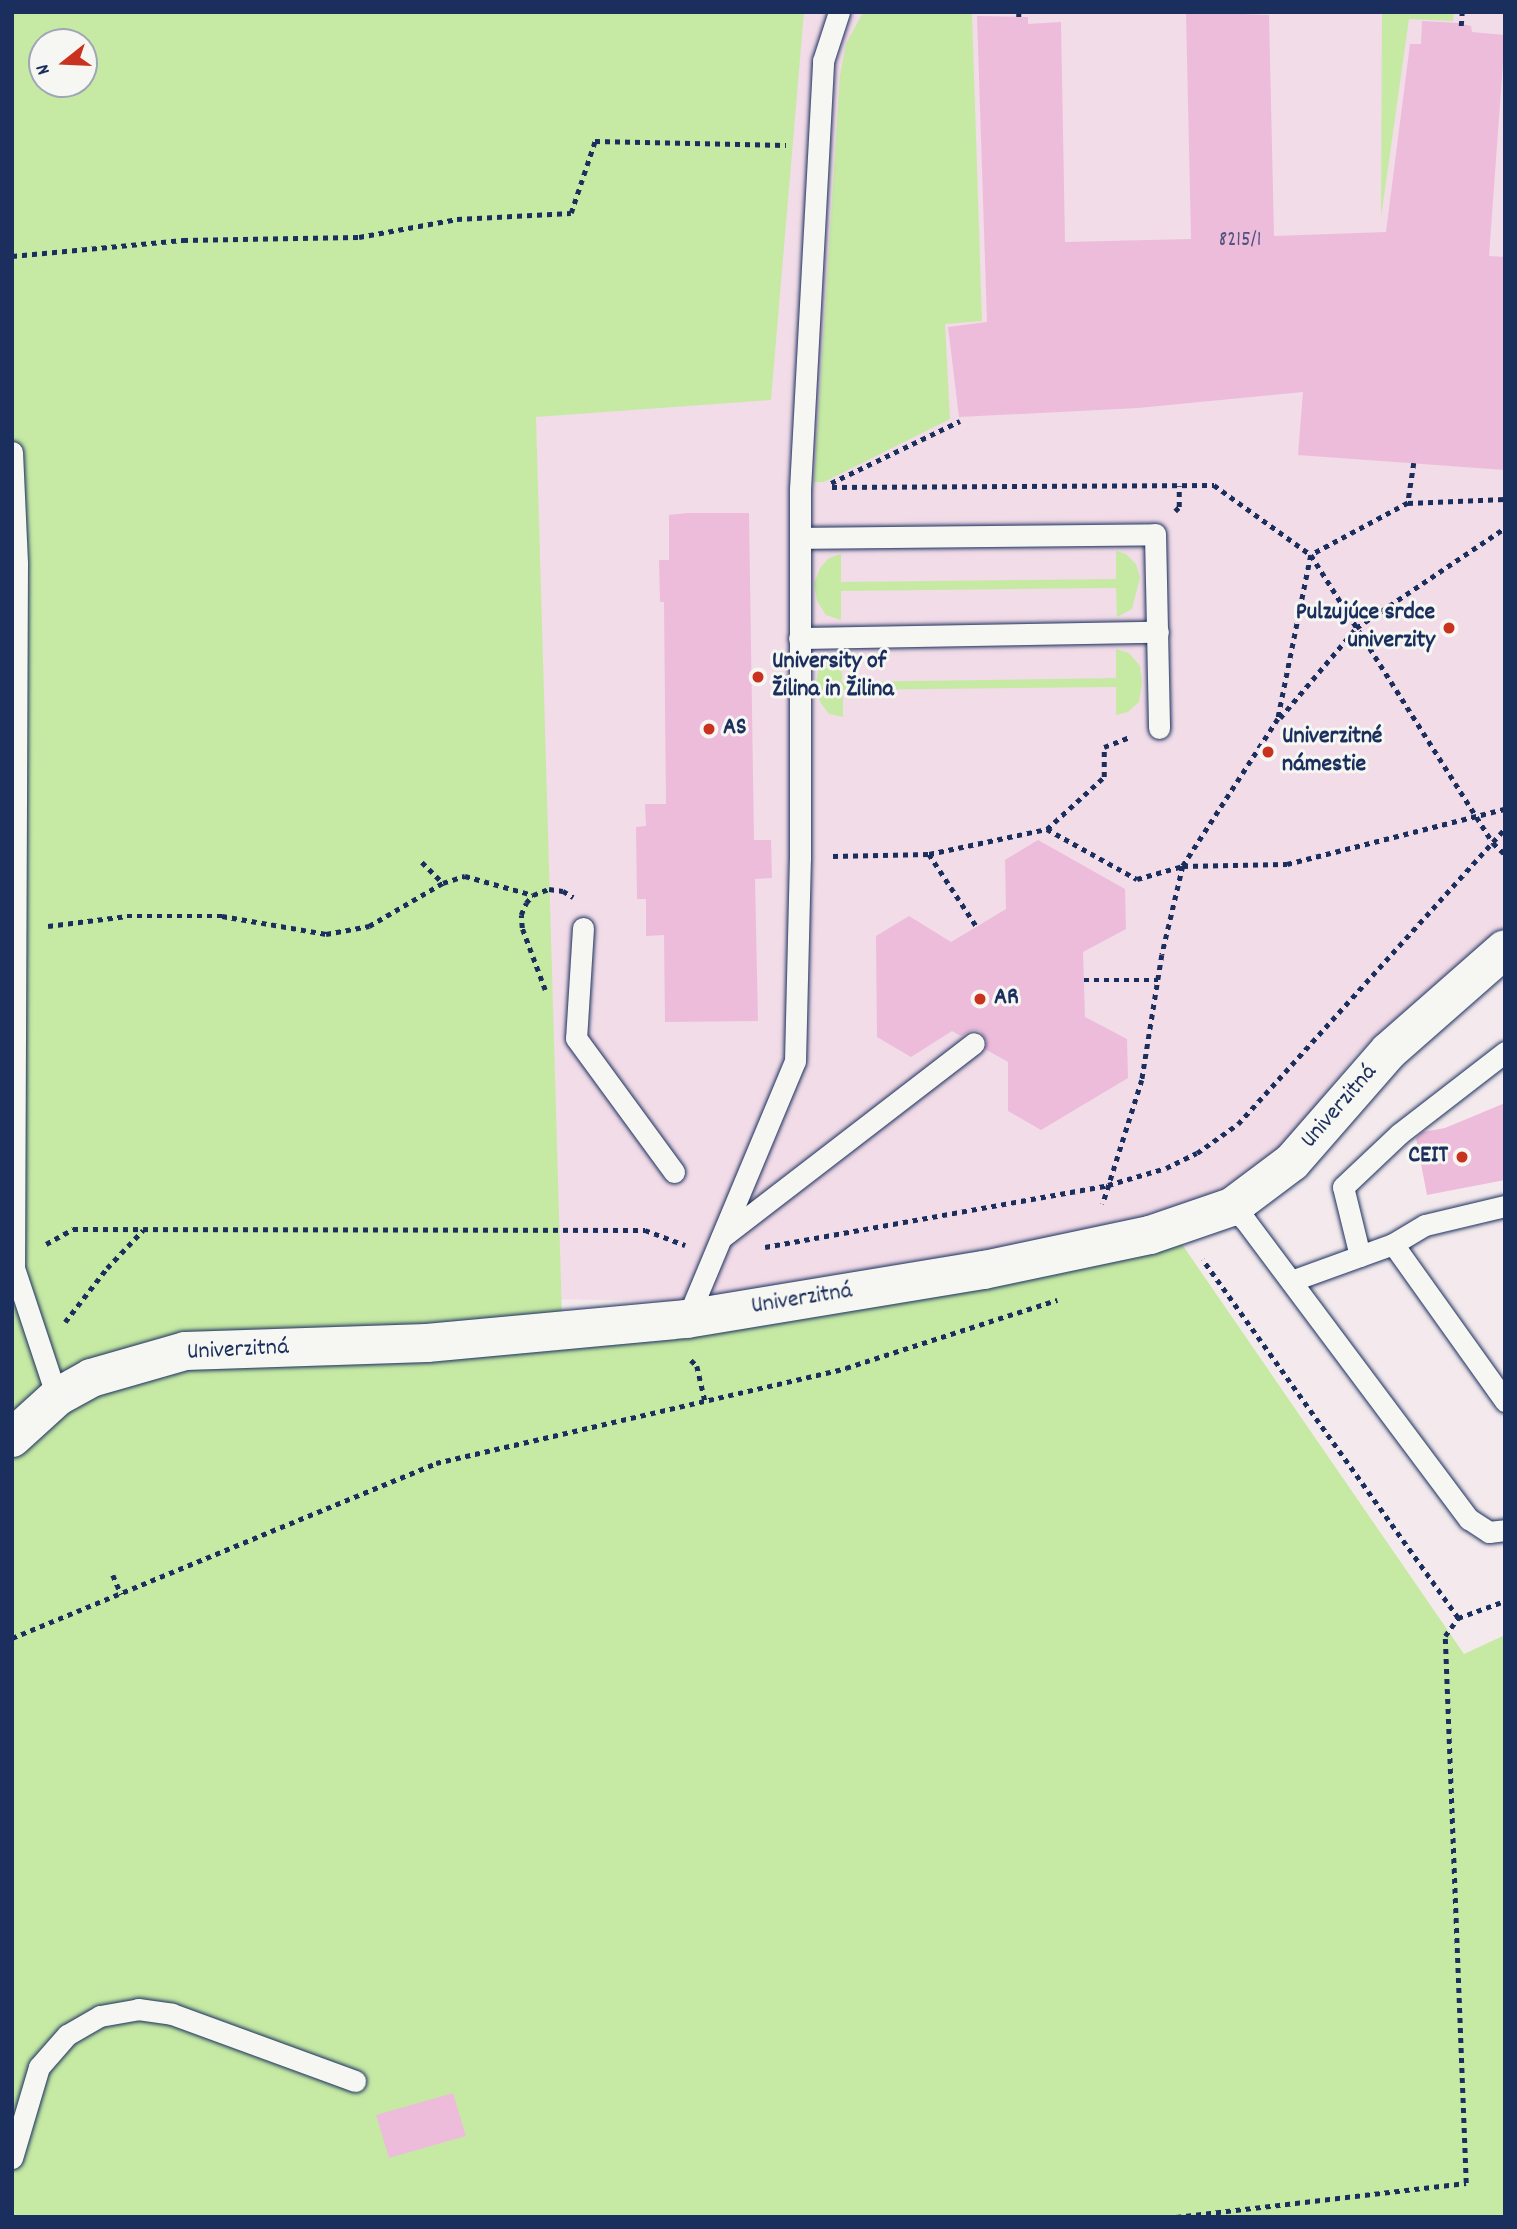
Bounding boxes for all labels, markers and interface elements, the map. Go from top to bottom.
north arrow [28,28,98,98]
text: N [30,60,59,78]
house number: 8215/1 [1219,228,1261,254]
place label: Pulzujúce srdce univerzity [1296,600,1435,656]
marker: Pulzujúce srdce univerzity [1441,620,1457,636]
place label: University of Žilina in Žilina [772,649,894,705]
marker: University of Žilina in Žilina [750,669,766,685]
place label: AS [723,715,747,743]
marker: AS [701,721,717,737]
place label: Univerzitné námestie [1282,724,1382,780]
marker: Univerzitné námestie [1260,744,1276,760]
place label: AR [994,985,1019,1013]
marker: AR [972,991,988,1007]
street label: Univerzitná [1296,1059,1384,1155]
place label: CEIT [1408,1143,1448,1171]
marker: CEIT [1454,1149,1470,1165]
street label: Univerzitná [749,1278,855,1322]
street label: Univerzitná [186,1334,290,1368]

